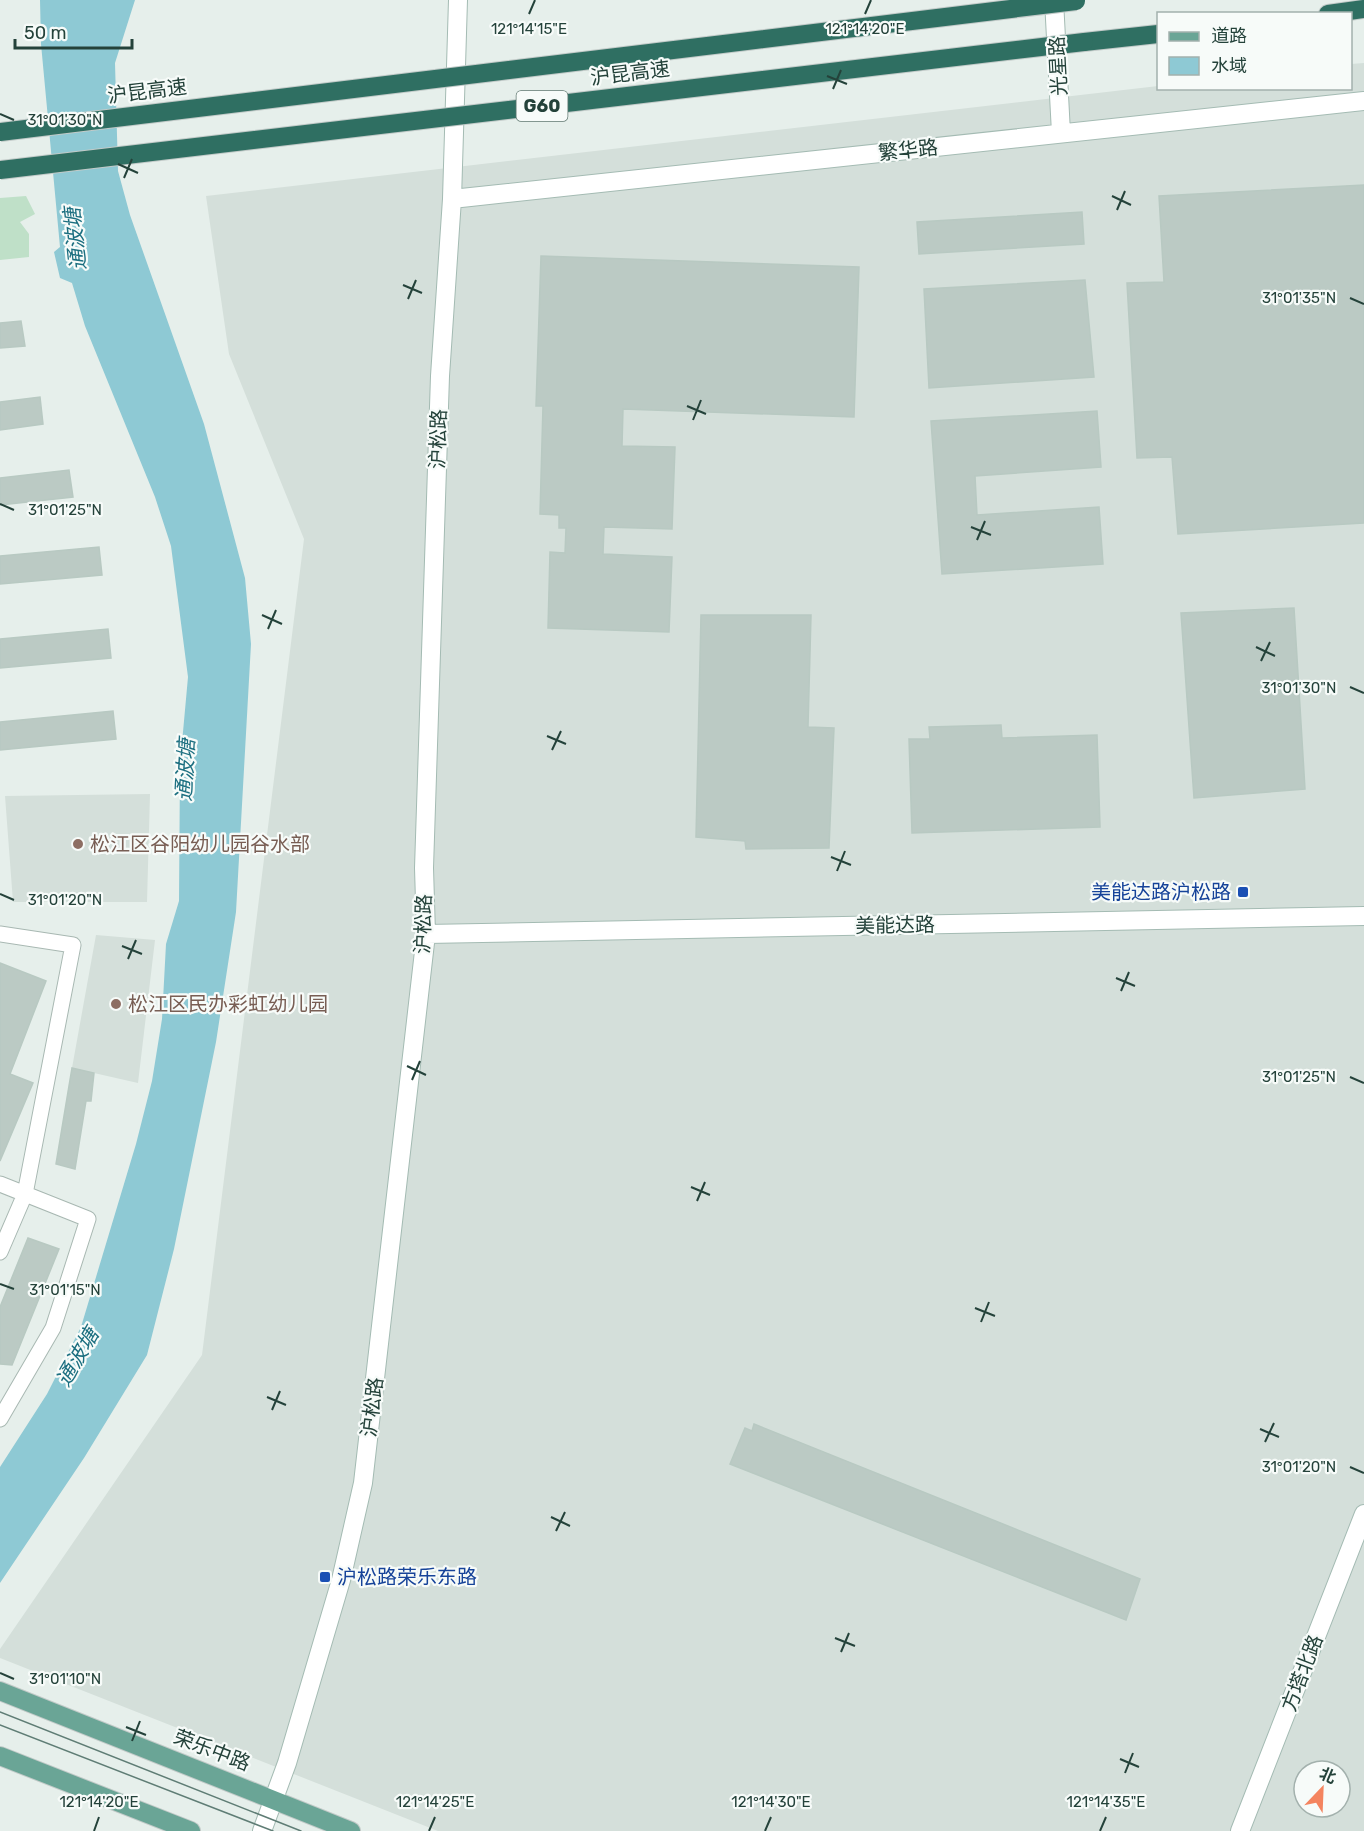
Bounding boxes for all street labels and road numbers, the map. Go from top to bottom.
street label: 光星路 [1044,35,1072,97]
street label: 沪昆高速 [589,56,671,90]
street label: 沪昆高速 [106,74,188,108]
road number: G60 [516,91,568,121]
street label: 繁华路 [877,135,939,165]
street label: 沪松路 [425,409,451,469]
street label: 沪松路 [410,894,436,954]
street label: 美能达路 [855,912,935,938]
street label: 沪松路 [356,1376,388,1438]
street label: 方塔北路 [1276,1631,1328,1715]
street label: 荣乐中路 [170,1724,254,1776]

